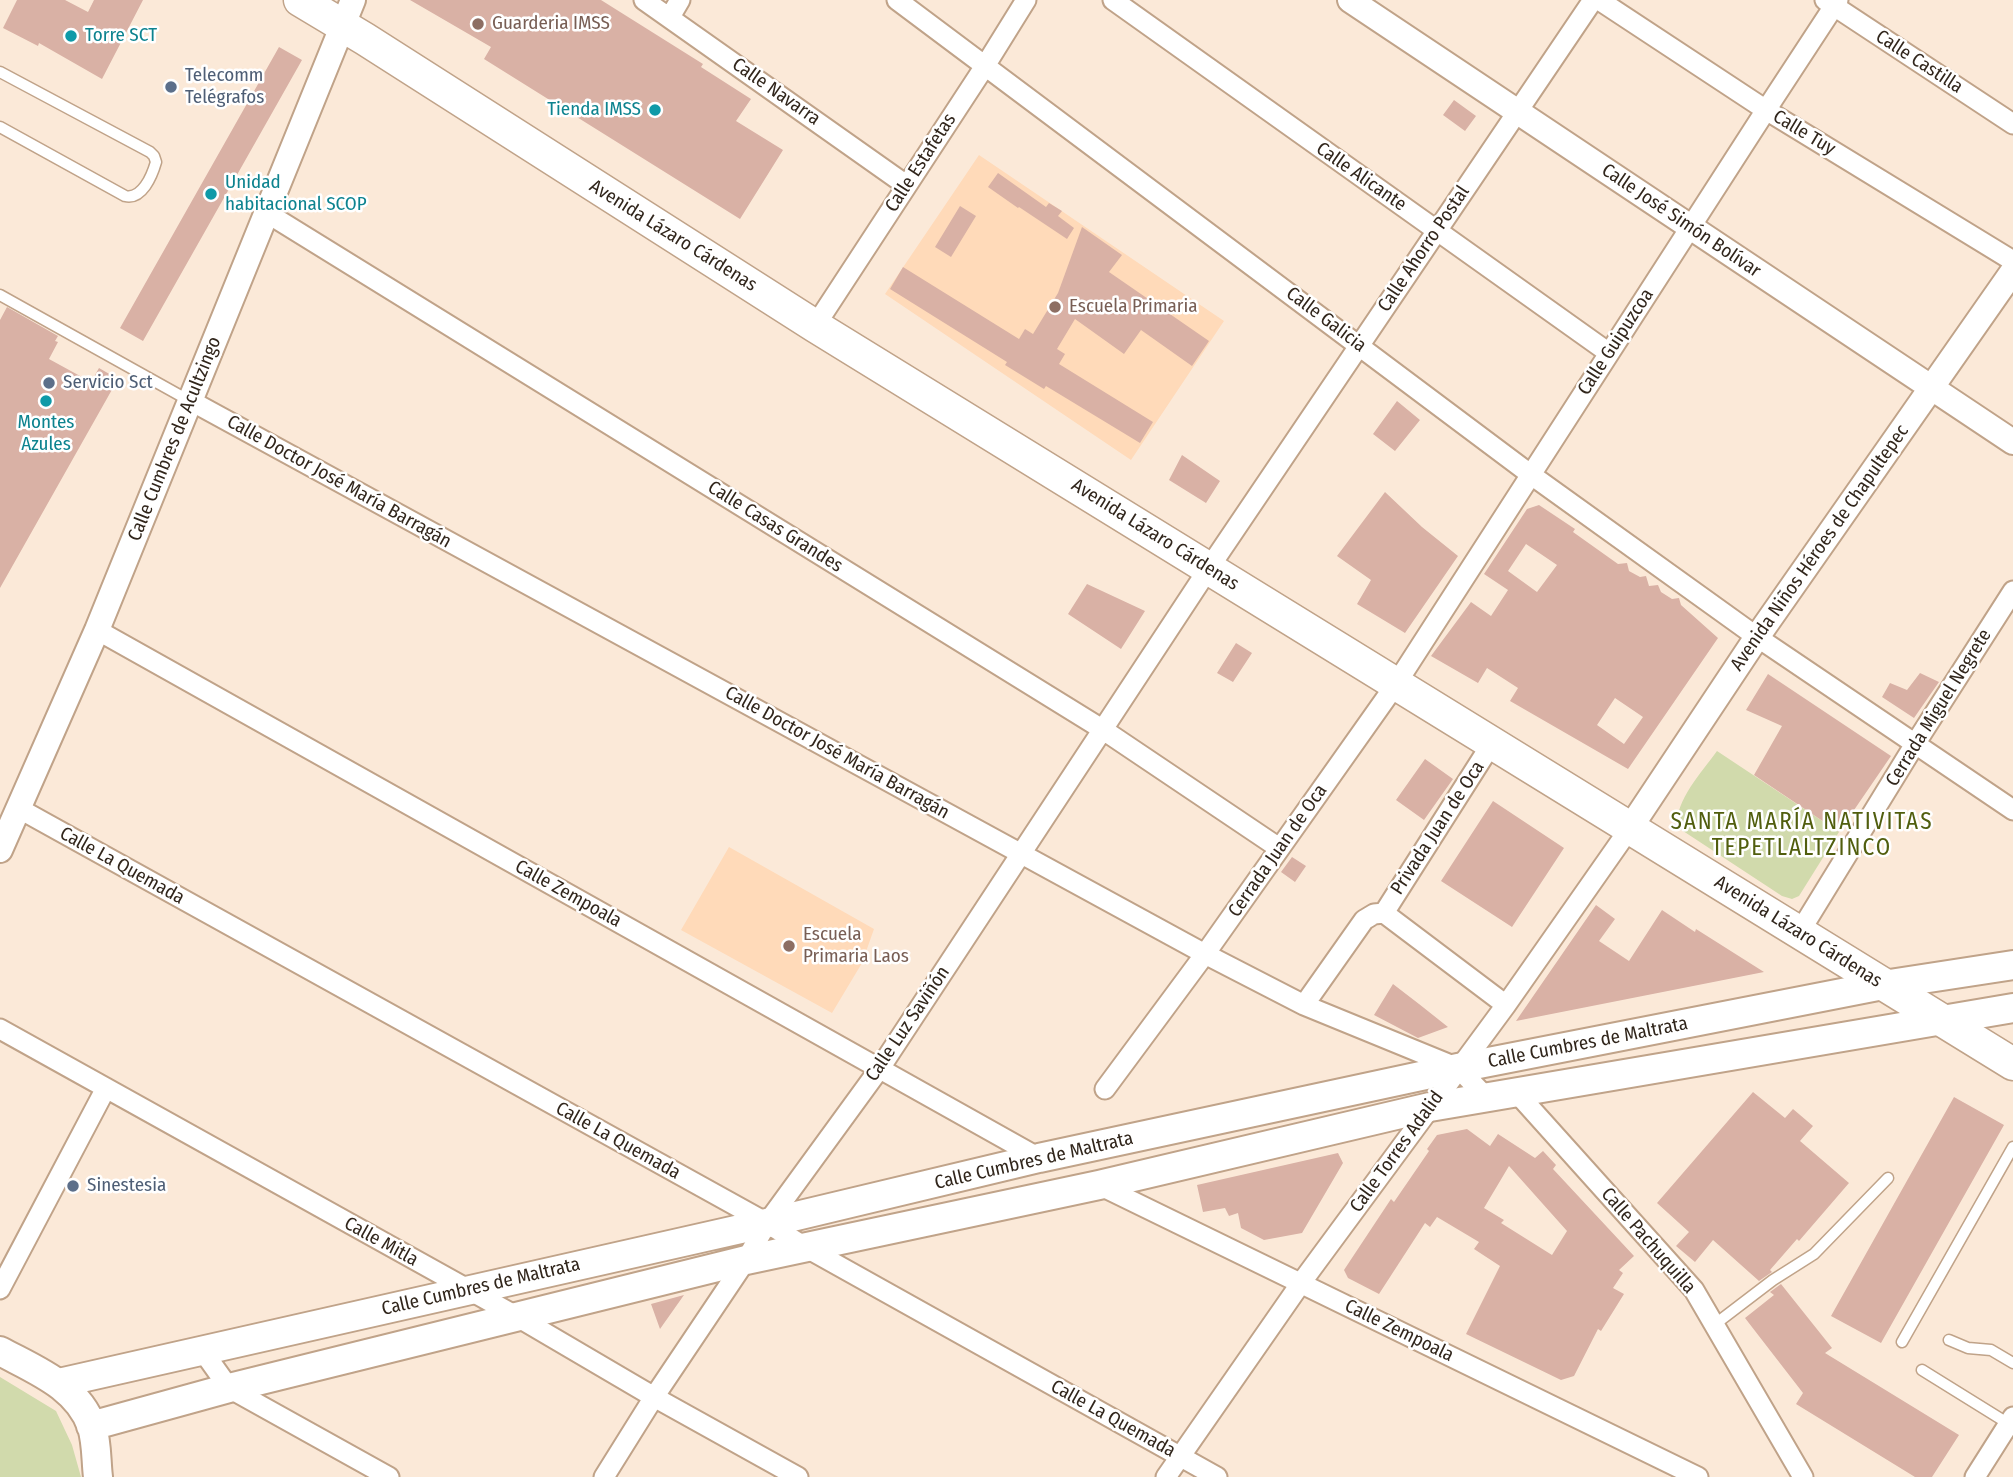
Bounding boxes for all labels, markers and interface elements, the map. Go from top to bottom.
place label: Guarderia IMSS [492,13,610,35]
marker: Guarderia IMSS [470,16,486,32]
place label: Torre SCT [85,25,157,47]
street label: Calle Castilla [1871,25,1967,99]
marker: Torre SCT [63,28,79,44]
street label: Calle Navarra [728,53,824,131]
place label: Telecomm Telégrafos [185,65,264,109]
marker: Telecomm Telégrafos [163,79,179,95]
place label: Tienda IMSS [547,99,641,121]
marker: Tienda IMSS [647,102,663,118]
street label: Calle Tuy [1769,106,1839,160]
street label: Calle Estafetas [881,109,961,217]
street label: Calle Alicante [1312,138,1410,216]
street label: Calle José Simón Bolívar [1597,159,1765,283]
place label: Unidad habitacional SCOP [225,172,367,216]
street label: Avenida Lázaro Cárdenas [585,175,761,297]
street label: Calle Ahorro Postal [1373,182,1475,316]
marker: Unidad habitacional SCOP [203,186,219,202]
street label: Calle Galicia [1281,282,1371,358]
street label: Calle Guipuzcoa [1573,285,1659,399]
place label: Escuela Primaria [1069,296,1198,318]
marker: Escuela Primaria [1047,299,1063,315]
street label: Calle Cumbres de Acultzingo [124,333,226,545]
place label: Servicio Sct [63,372,153,394]
marker: Servicio Sct [41,375,57,391]
marker: Montes Azules [38,393,54,409]
street label: Calle Doctor José María Barragán [223,411,455,553]
place label: Montes Azules [18,412,74,456]
street label: Avenida Niños Héroes de Chapultepec [1726,421,1914,675]
street label: Avenida Lázaro Cárdenas [1067,474,1243,596]
street label: Calle Casas Grandes [703,476,847,578]
street label: Cerrada Miguel Negrete [1881,625,1997,791]
street label: Calle Doctor José María Barragán [721,682,953,824]
street label: Privada Juan de Oca [1386,757,1490,899]
street label: Cerrada Juan de Oca [1224,780,1332,922]
district label: SANTA MARÍA NATIVITAS TEPETLALTZINCO [1673,809,1931,863]
street label: Calle La Quemada [56,822,188,910]
street label: Calle Zempoala [511,855,625,933]
street label: Avenida Lázaro Cárdenas [1710,871,1886,993]
place label: Escuela Primaria Laos [803,924,909,968]
marker: Escuela Primaria Laos [781,938,797,954]
street label: Calle Luz Saviñón [861,962,955,1086]
street label: Calle Cumbres de Maltrata [1486,1012,1690,1074]
street label: Calle Torres Adalid [1345,1087,1449,1217]
street label: Calle La Quemada [552,1097,684,1185]
street label: Calle Cumbres de Maltrata [933,1127,1135,1195]
place label: Sinestesia [87,1175,166,1197]
marker: Sinestesia [65,1178,81,1194]
street label: Calle Pachuquilla [1596,1183,1700,1299]
street label: Calle Mitla [340,1212,422,1272]
street label: Calle Cumbres de Maltrata [380,1253,582,1321]
street label: Calle Zempoala [1341,1295,1457,1367]
street label: Calle La Quemada [1047,1375,1179,1463]

